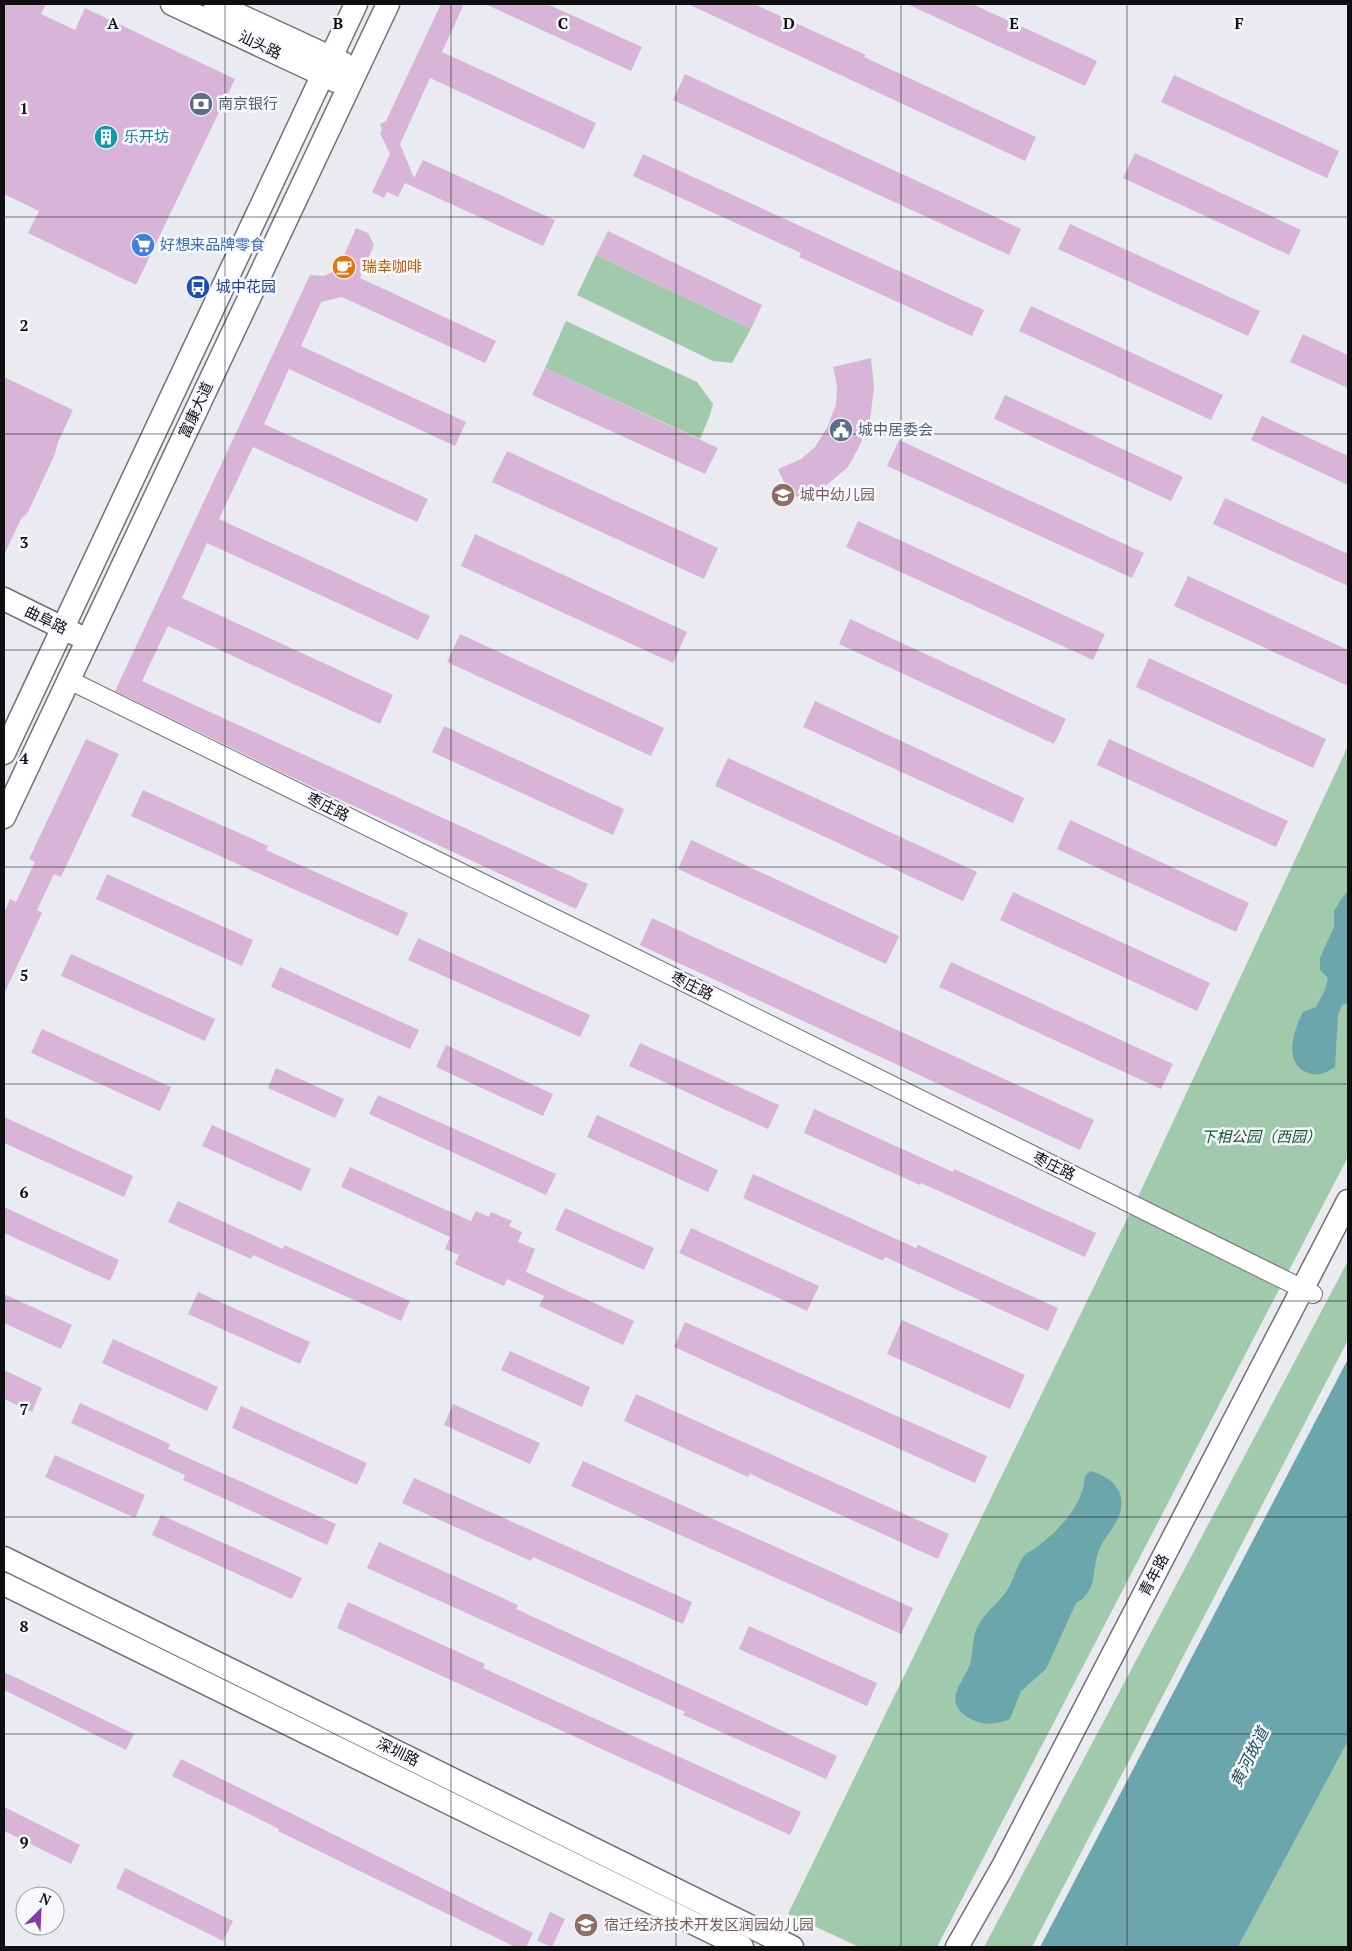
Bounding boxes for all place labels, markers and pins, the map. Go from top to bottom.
bank icon: 南京银行 [188,91,214,117]
place label: 南京银行 [218,93,278,113]
building icon: 乐开坊 [93,124,119,150]
place label: 乐开坊 [124,126,169,146]
supermarket icon: 好想来品牌零食 [130,232,156,258]
place label: 好想来品牌零食 [160,234,265,254]
cafe icon: 瑞幸咖啡 [331,254,357,280]
place label: 瑞幸咖啡 [362,256,422,276]
bus stop icon: 城中花园 [185,274,211,300]
place label: 城中花园 [216,276,276,296]
public building icon: 城中居委会 [828,417,854,443]
place label: 城中居委会 [858,419,933,439]
school or university icon: 城中幼儿园 [770,482,796,508]
place label: 城中幼儿园 [800,484,875,504]
school or university icon: 宿迁经济技术开发区润园幼儿园 [573,1912,599,1938]
place label: 宿迁经济技术开发区润园幼儿园 [604,1914,814,1934]

